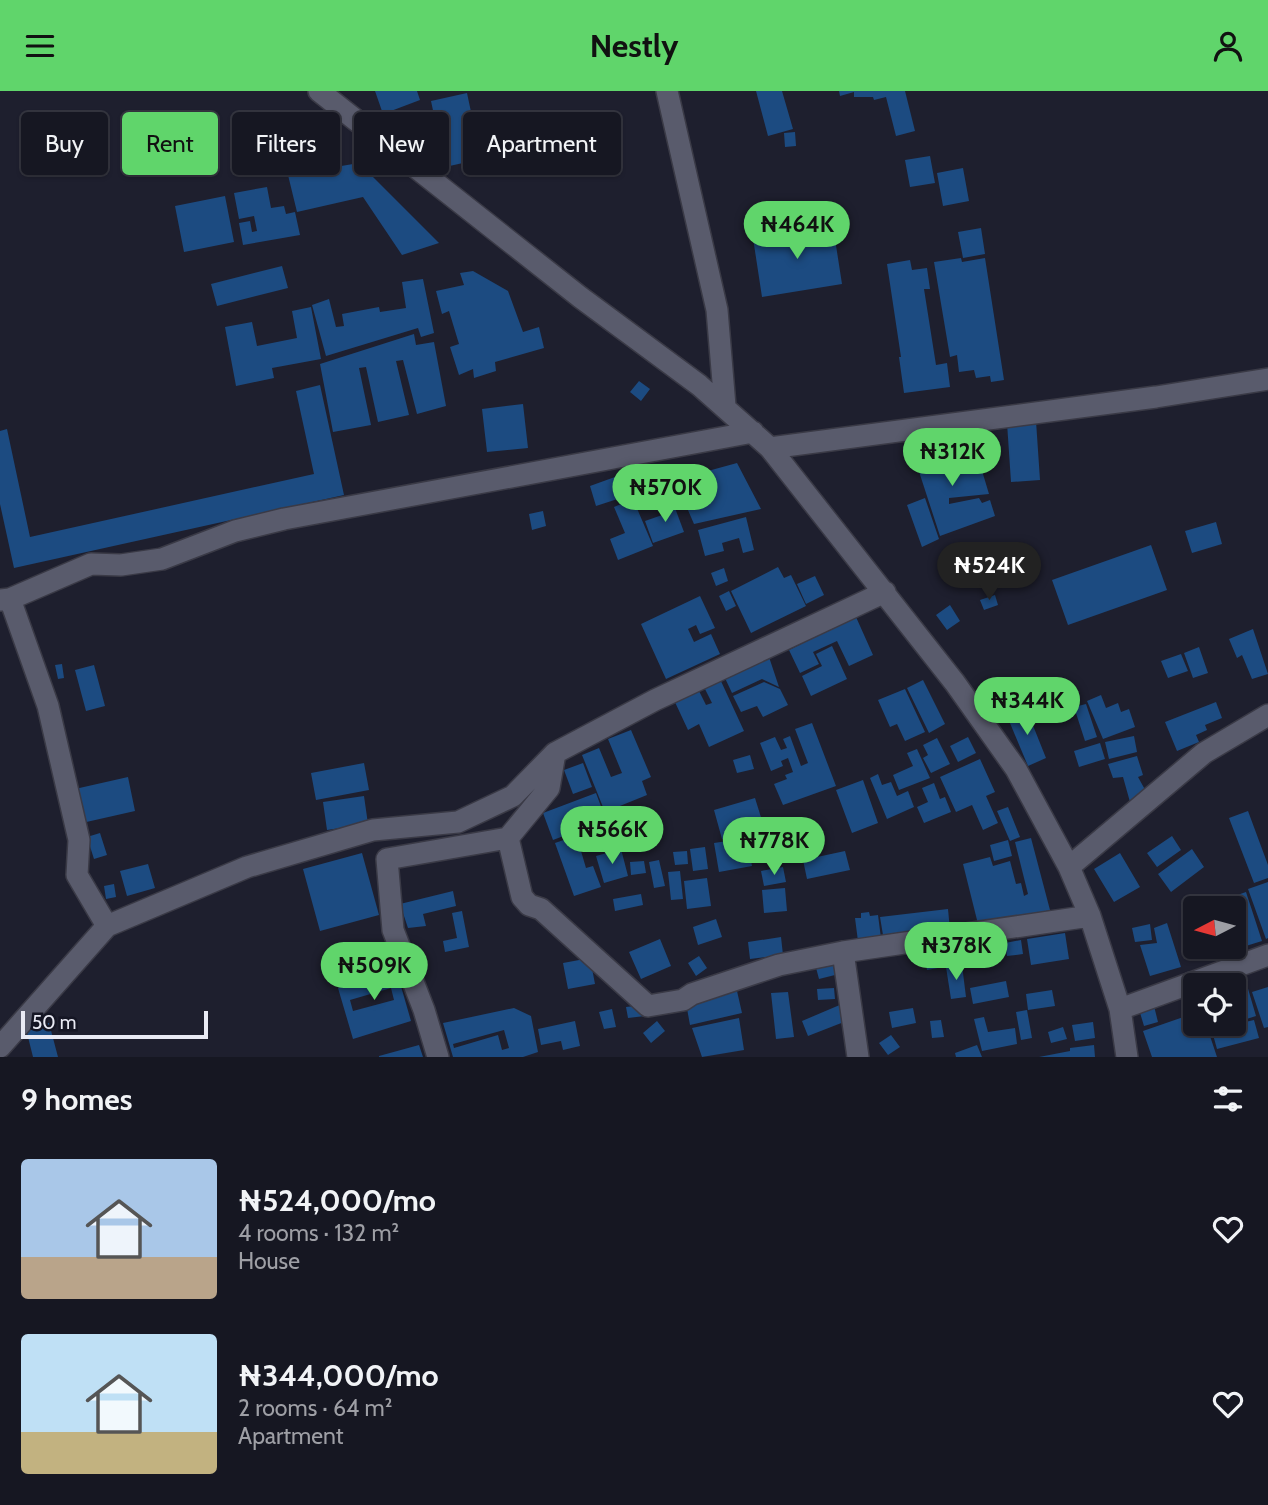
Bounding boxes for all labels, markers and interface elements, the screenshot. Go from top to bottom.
text: Nestly [590,26,678,65]
icon: menu [21,27,59,65]
icon: person [1209,27,1247,65]
chip: Buy [21,112,108,175]
chip: Rent [122,112,218,175]
chip: Filters [232,112,340,175]
chip: New [354,112,449,175]
chip: Apartment [463,112,621,175]
pin: ₦464K [748,201,846,261]
text: ₦464K [760,210,834,238]
pin: ₦312K [903,429,1001,488]
text: ₦312K [919,437,985,465]
pin: ₦570K [616,465,714,524]
text: ₦570K [628,473,702,501]
pin: ₦524K [940,543,1038,602]
text: ₦524K [953,551,1025,579]
pin: ₦344K [978,677,1076,737]
text: ₦344K [990,686,1064,714]
pin: ₦566K [563,807,661,866]
text: ₦566K [576,815,648,843]
pin: ₦778K [725,817,823,877]
text: ₦778K [739,826,809,854]
north arrow [1183,896,1246,959]
map controls [1183,896,1246,1036]
pin: ₦378K [907,923,1005,982]
text: ₦378K [920,931,992,959]
pin: ₦509K [325,943,423,1002]
text: ₦509K [337,951,411,979]
button: locate [1183,973,1246,1036]
scale bar [21,1008,208,1040]
text: 50 m [32,1011,76,1034]
icon: filters [1209,1080,1247,1118]
text: 9 homes [21,1081,132,1118]
text: ₦524,000/mo [238,1182,436,1219]
icon: home [77,1187,161,1271]
icon: heart [1209,1210,1247,1248]
text: 4 rooms · 132 m² [238,1219,399,1247]
text: House [238,1247,300,1275]
text: ₦344,000/mo [238,1357,439,1394]
icon: home [77,1362,161,1446]
icon: heart [1209,1385,1247,1423]
text: 2 rooms · 64 m² [238,1394,392,1422]
text: Apartment [238,1422,343,1450]

